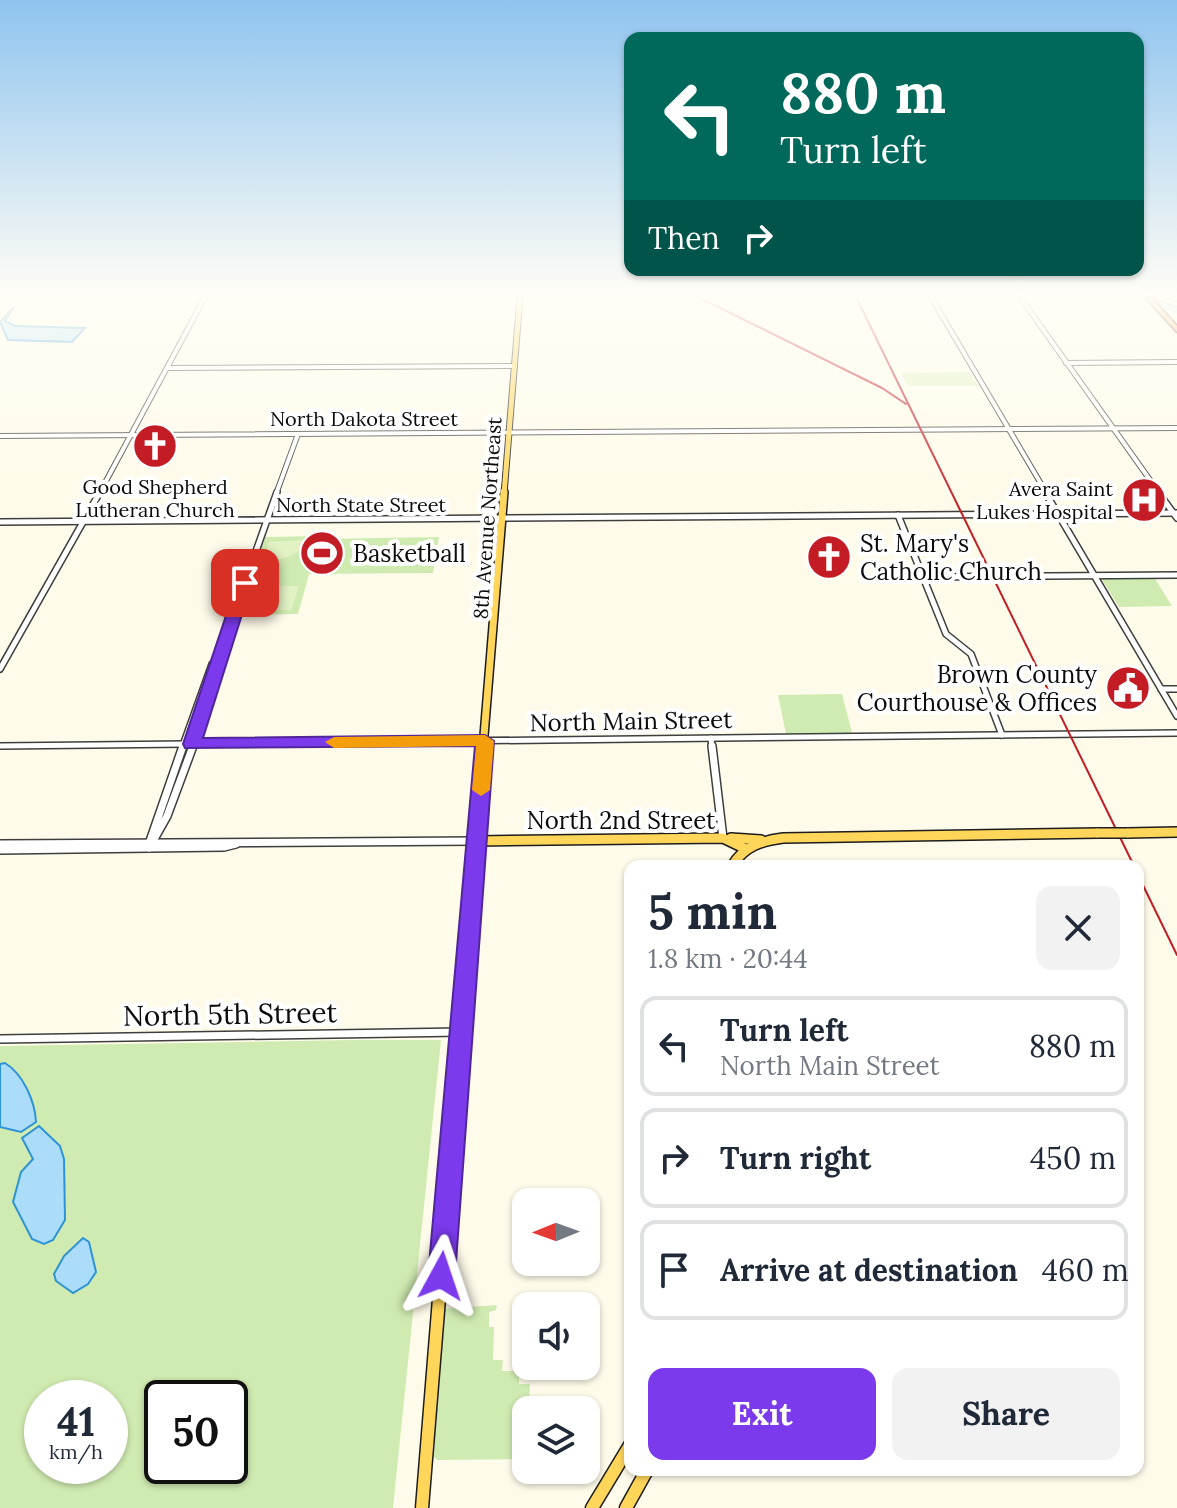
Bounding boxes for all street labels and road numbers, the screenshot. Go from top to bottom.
street label: North Dakota Street [270,406,458,431]
street label: 8th Avenue Northeast [467,416,507,620]
street label: North State Street [276,492,446,517]
street label: North Main Street [529,704,733,738]
street label: North 2nd Street [527,805,716,836]
street label: North 5th Street [123,994,338,1034]

